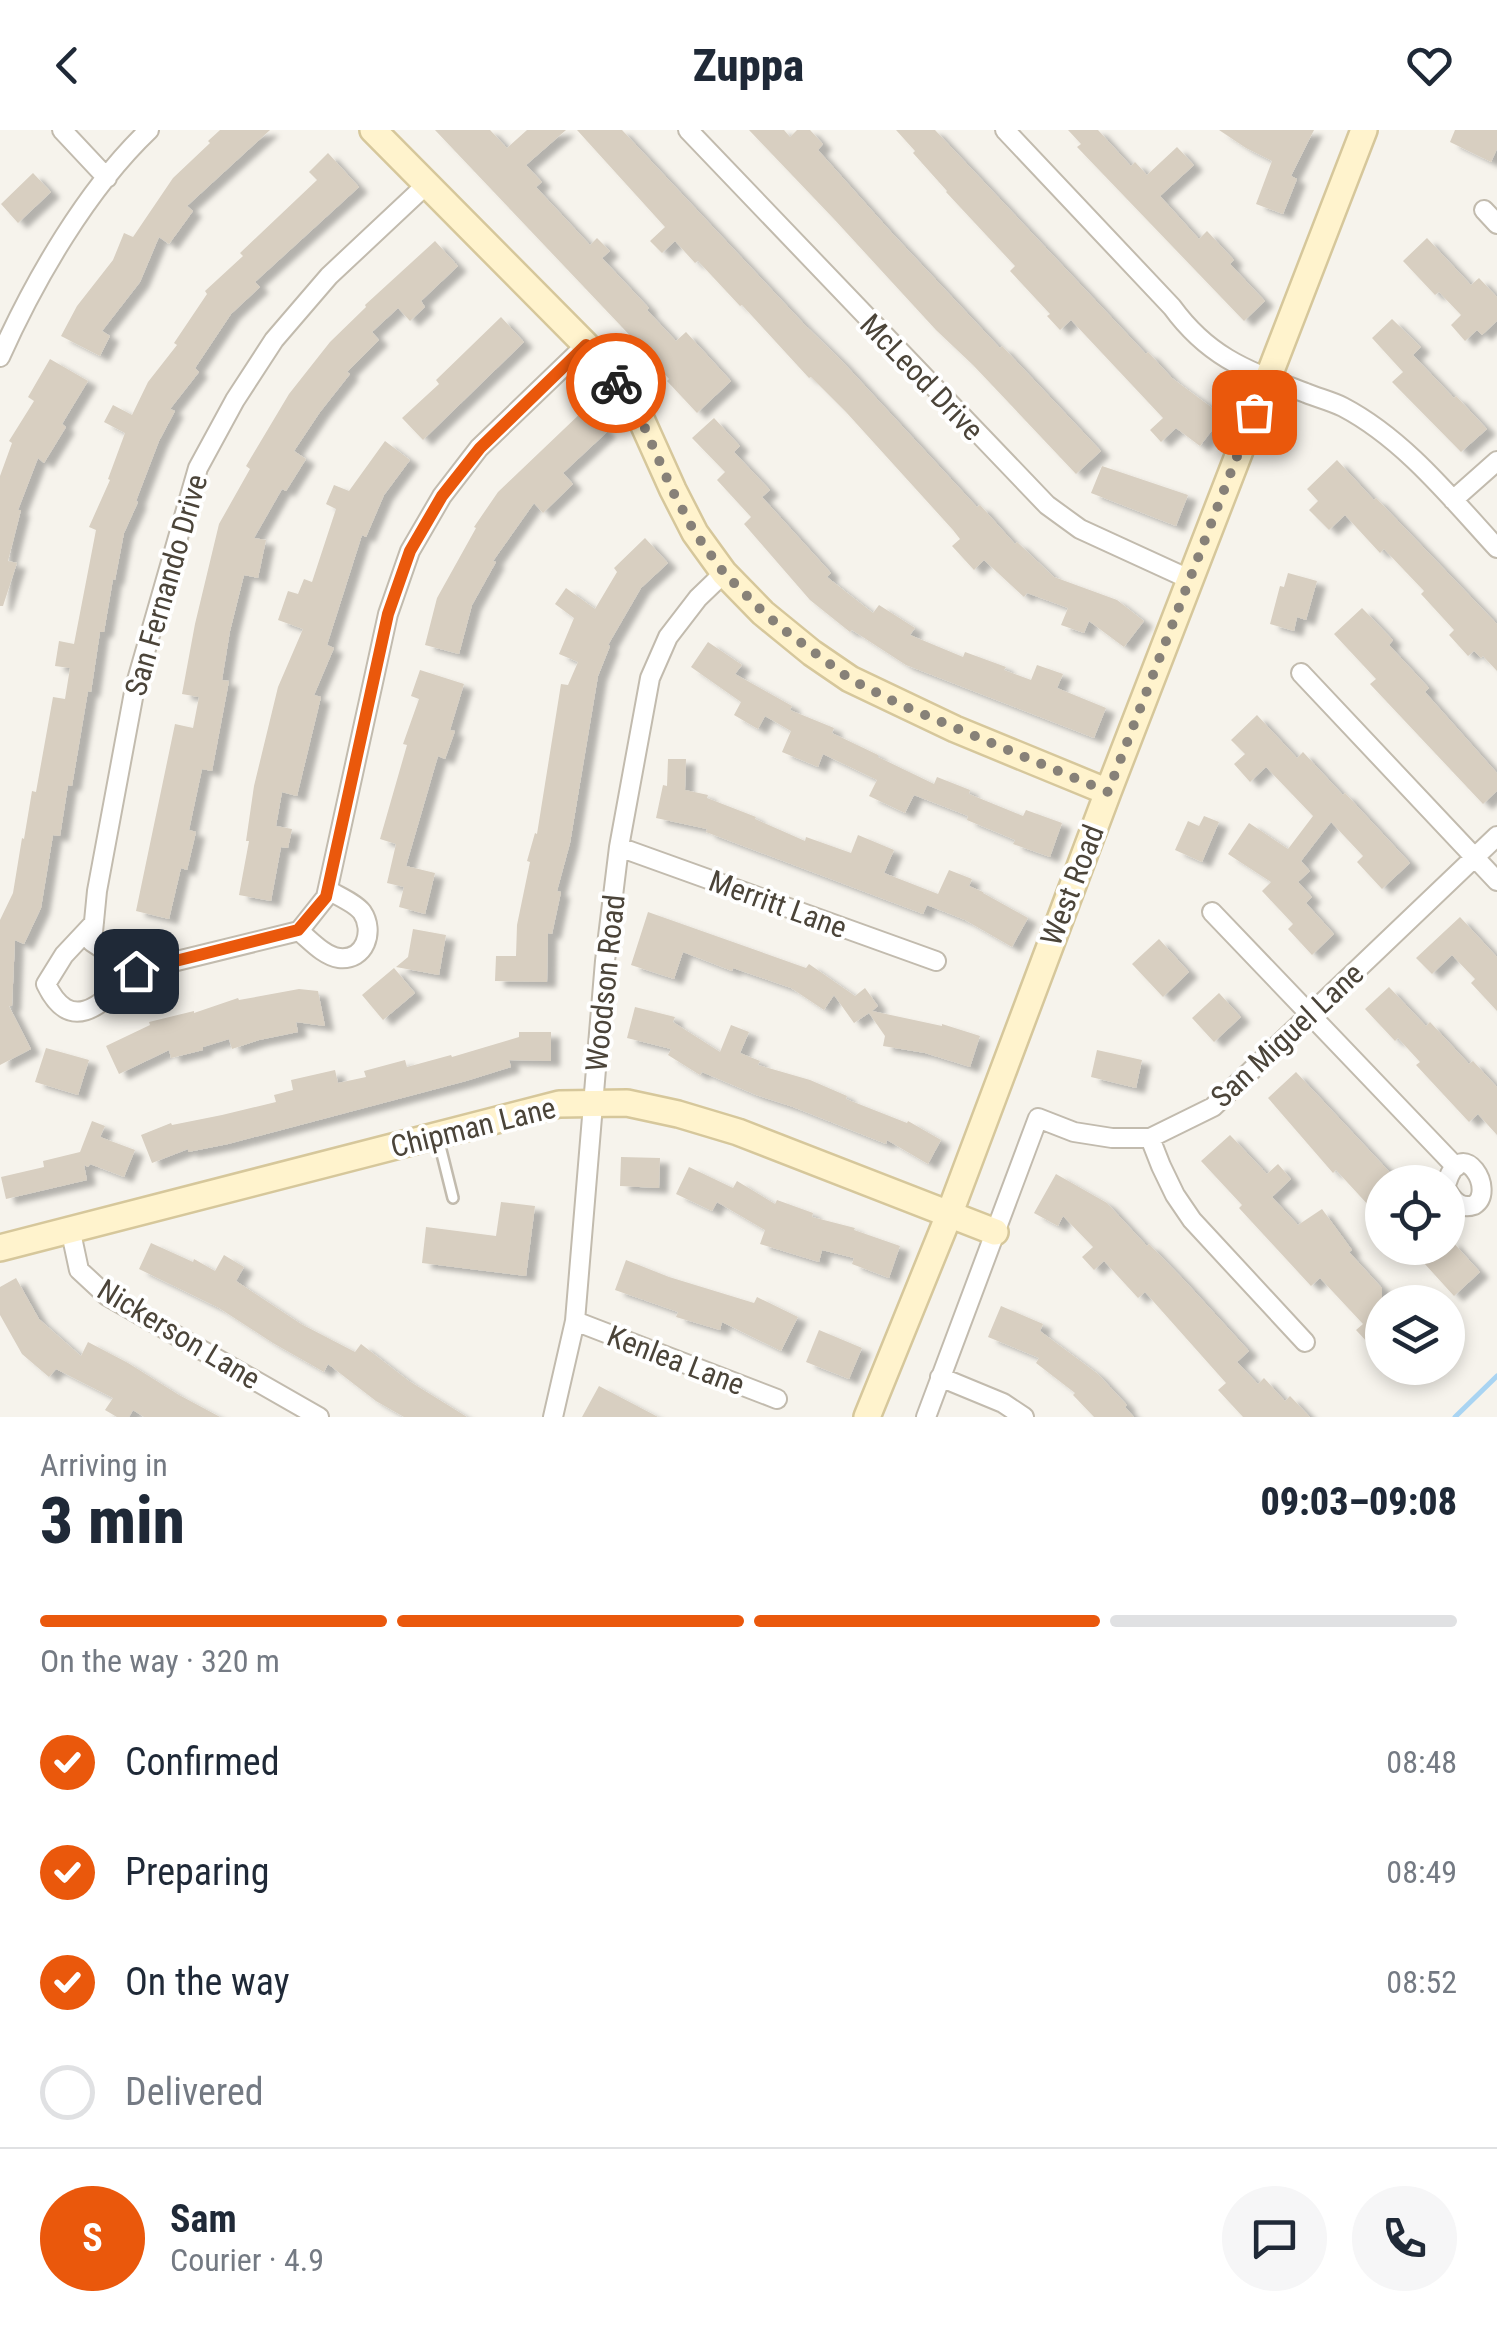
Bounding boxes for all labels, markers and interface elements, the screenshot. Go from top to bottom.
icon: back [40,38,95,93]
icon: heart [1402,38,1457,93]
text: Zuppa [693,39,804,92]
street label: McLeod Drive [853,307,991,447]
courier [566,333,666,433]
icon: bike [589,356,644,411]
pin [1212,370,1297,455]
icon: bag [1227,385,1282,440]
street label: San Fernando Drive [118,470,214,700]
street label: West Road [1033,820,1111,950]
street label: Merritt Lane [704,863,852,945]
street label: Woodson Road [578,893,632,1073]
pin [94,929,179,1014]
icon: home [109,944,164,999]
street label: San Miguel Lane [1204,956,1370,1114]
street label: Chipman Lane [387,1090,559,1164]
map controls [1365,1165,1465,1385]
button: locate [1365,1165,1465,1265]
street label: Nickerson Lane [91,1272,267,1396]
button: layers [1365,1285,1465,1385]
street label: Kenlea Lane [603,1318,749,1402]
text: Arriving in [40,1446,168,1484]
text: 09:03–09:08 [1260,1480,1457,1524]
text: 3 min [40,1483,185,1559]
text: On the way · 320 m [40,1642,280,1680]
icon: check [40,1735,95,1790]
text: Confirmed [125,1740,280,1784]
text: 08:48 [1386,1743,1457,1781]
icon: check [40,1845,95,1900]
text: Preparing [125,1850,270,1894]
text: 08:49 [1386,1853,1457,1891]
icon: check [40,1955,95,2010]
text: On the way [125,1960,290,2004]
text: 08:52 [1386,1963,1457,2001]
text: Delivered [125,2070,264,2114]
button: chat [1222,2186,1327,2291]
button: phone [1352,2186,1457,2291]
text: Sam [170,2197,237,2241]
text: S [82,2216,103,2260]
text: Courier · 4.9 [170,2241,324,2279]

